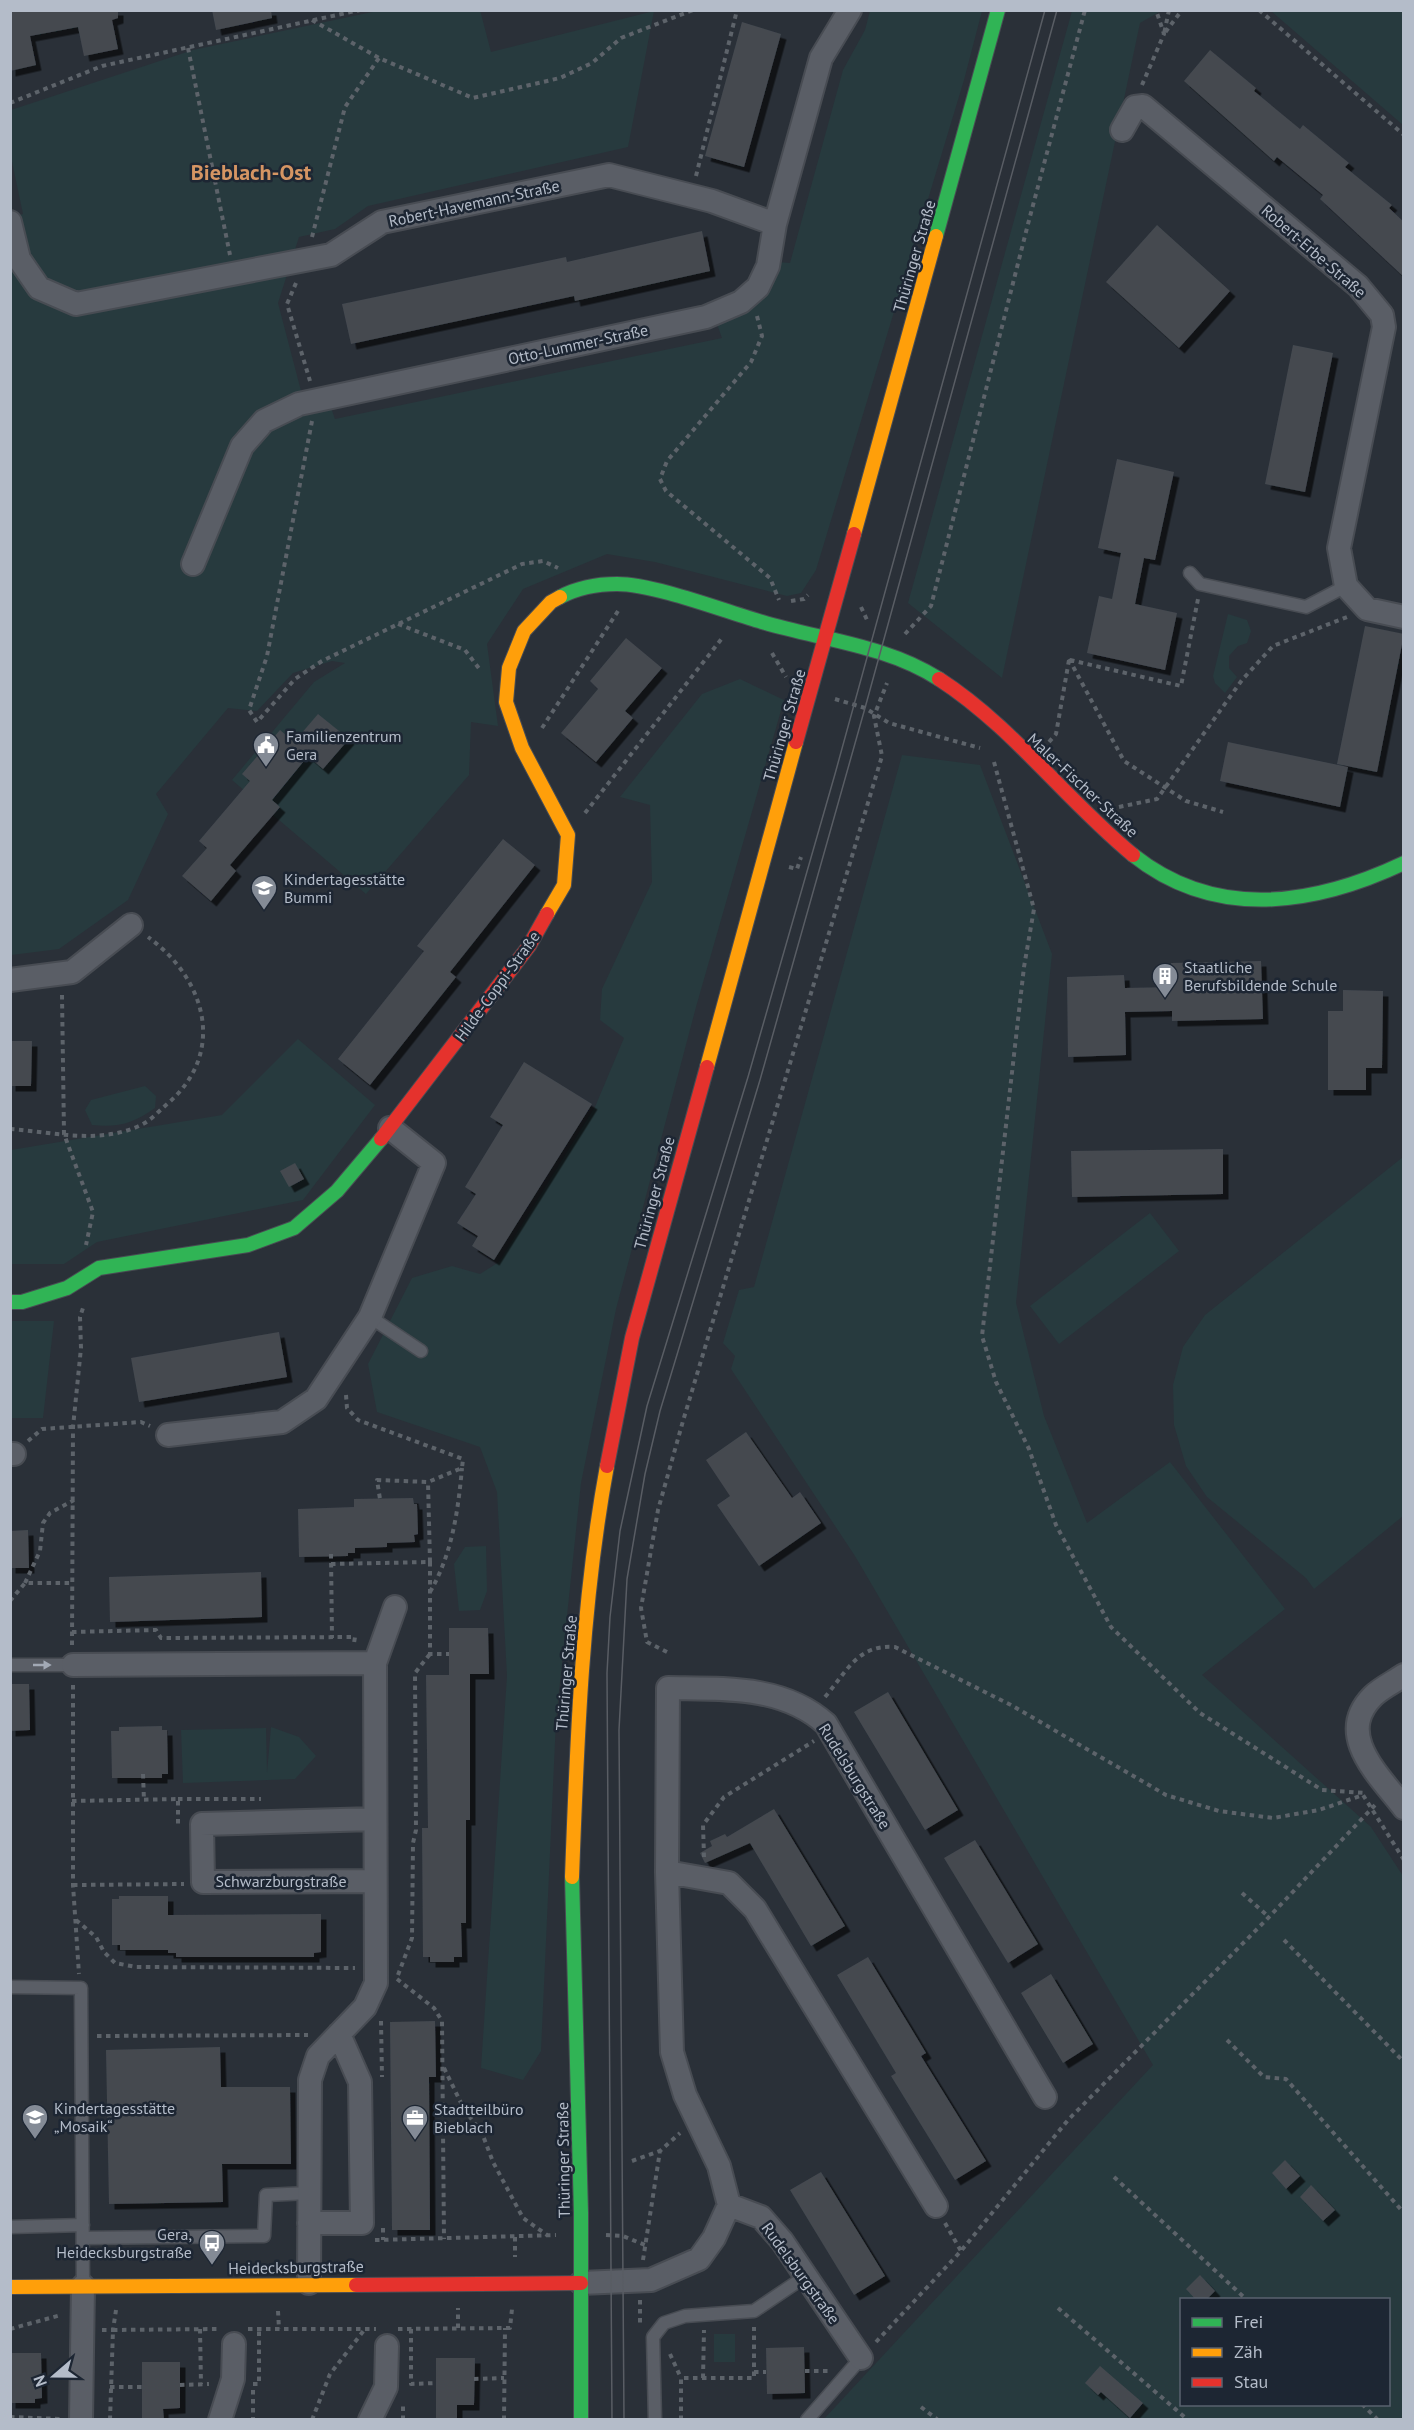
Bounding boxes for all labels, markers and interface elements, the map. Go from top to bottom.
district label: Bieblach-Ost [191,158,312,186]
street label: Robert-Havemann-Straße [387,175,561,231]
street label: Thüringer Straße [888,197,940,315]
street label: Robert-Erbe-Straße [1258,200,1370,302]
street label: Otto-Lummer-Straße [506,319,650,369]
street label: Thüringer Straße [758,666,810,784]
place label: Familienzentrum Gera [286,726,402,764]
street label: Maler-Fischer-Straße [1023,729,1143,841]
public building icon: Familienzentrum Gera [251,730,281,768]
place label: Kindertagesstätte Bummi [284,869,405,907]
school or university icon: Kindertagesstätte Bummi [249,873,279,911]
street label: Hilde-Coppi-Straße [450,927,544,1045]
place label: Staatliche Berufsbildende Schule [1184,957,1337,995]
building icon: Staatliche Berufsbildende Schule [1150,961,1180,999]
street label: Thüringer Straße [629,1134,679,1252]
street label: Thüringer Straße [551,1614,581,1732]
one-way arrow [32,1660,51,1670]
street label: Rudelsburgstraße [815,1720,895,1832]
street label: Schwarzburgstraße [215,1871,347,1891]
place label: Kindertagesstätte „Mosaik“ [54,2098,175,2136]
place label: Stadtteilbüro Bieblach [434,2099,524,2137]
school or university icon: Kindertagesstätte „Mosaik“ [20,2102,50,2140]
street label: Thüringer Straße [552,2102,574,2218]
office icon: Stadtteilbüro Bieblach [400,2103,430,2141]
street label: Rudelsburgstraße [757,2218,845,2328]
place label: Gera, Heidecksburgstraße [56,2224,192,2262]
bus stop icon: Gera, Heidecksburgstraße [197,2228,227,2266]
street label: Heidecksburgstraße [228,2256,364,2278]
legend [1180,2298,1390,2406]
text: Frei [1234,2310,1263,2333]
text: Zäh [1234,2340,1263,2363]
north arrow [24,2346,84,2406]
text: Stau [1234,2370,1268,2393]
text: N [29,2373,51,2389]

